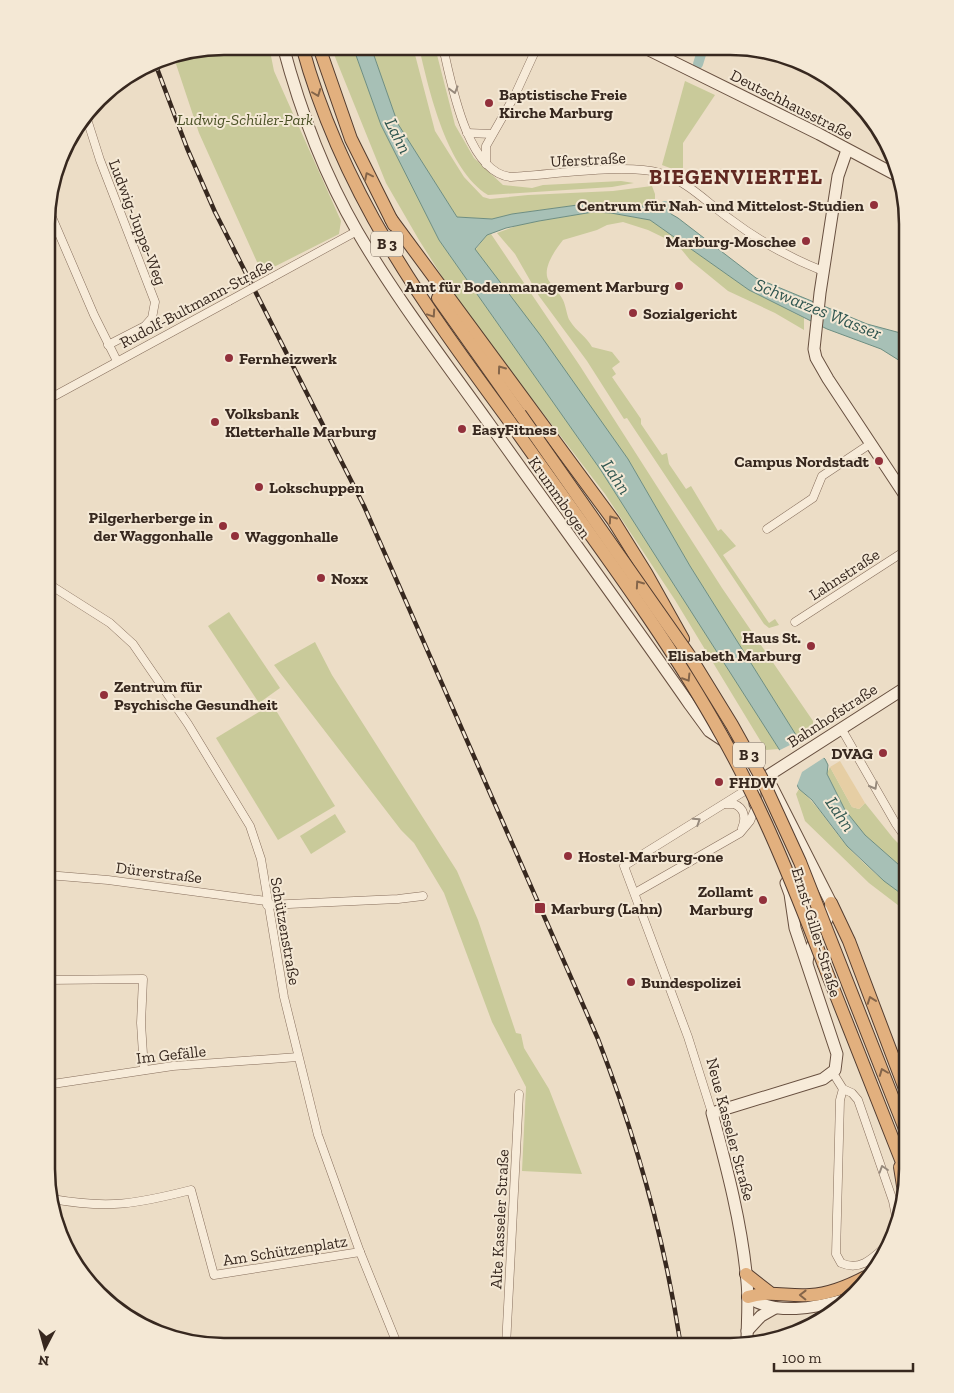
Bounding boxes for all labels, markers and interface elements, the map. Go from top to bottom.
street label: Deutschhausstraße [727,65,856,144]
place label: Baptistische Freie Kirche Marburg [499,85,627,122]
one-way arrow [449,86,459,94]
one-way arrow [311,88,321,97]
marker: Baptistische Freie Kirche Marburg [483,97,495,109]
park label: Ludwig-Schüler-Park [177,110,313,129]
water label: Lahn [380,114,416,158]
street label: Uferstraße [550,148,626,171]
street label: Ludwig-Juppe-Weg [105,157,170,288]
district label: BIEGENVIERTEL [649,164,823,189]
one-way arrow [364,172,374,181]
place label: Centrum für Nah- und Mittelost-Studien [577,196,865,215]
marker: Centrum für Nah- und Mittelost-Studien [868,199,880,211]
road number: B 3 [371,232,403,256]
place label: Marburg-Moschee [666,232,796,251]
marker: Marburg-Moschee [800,235,812,247]
street label: Rudolf-Bultmann-Straße [116,255,276,352]
water label: Schwarzes Wasser [751,274,885,345]
place label: Amt für Bodenmanagement Marburg [404,277,669,296]
marker: Amt für Bodenmanagement Marburg [673,280,685,292]
place label: Sozialgericht [643,304,738,323]
marker: Sozialgericht [627,307,639,319]
one-way arrow [426,308,435,318]
place label: Fernheizwerk [239,349,337,368]
marker: Fernheizwerk [223,352,235,364]
one-way arrow [498,365,507,375]
place label: Volksbank Kletterhalle Marburg [225,404,376,441]
marker: Volksbank Kletterhalle Marburg [209,416,221,428]
place label: EasyFitness [472,420,557,439]
marker: EasyFitness [456,423,468,435]
place label: Campus Nordstadt [734,452,870,471]
street label: Krummbogen [524,453,595,543]
water label: Lahn [597,455,635,499]
marker: Campus Nordstadt [873,455,885,467]
place label: Lokschuppen [269,478,365,497]
marker: Lokschuppen [253,481,265,493]
place label: Pilgerherberge in der Waggonhalle [89,508,214,545]
one-way arrow [609,515,618,525]
marker: Pilgerherberge in der Waggonhalle [217,520,229,532]
place label: Waggonhalle [245,527,339,546]
marker: Waggonhalle [229,530,241,542]
street label: Lahnstraße [806,545,883,604]
place label: Noxx [331,569,369,588]
marker: Noxx [315,572,327,584]
one-way arrow [636,581,645,590]
place label: Haus St. Elisabeth Marburg [668,628,801,665]
marker: Haus St. Elisabeth Marburg [805,640,817,652]
one-way arrow [681,672,690,681]
place label: Zentrum für Psychische Gesundheit [114,677,278,714]
street label: Bahnhofstraße [784,679,881,751]
marker: Zentrum für Psychische Gesundheit [98,689,110,701]
road number: B 3 [733,742,765,768]
place label: DVAG [831,744,873,763]
marker: DVAG [877,747,889,759]
place label: FHDW [729,773,777,792]
marker: FHDW [713,776,725,788]
one-way arrow [868,780,878,789]
water label: Lahn [821,792,859,836]
one-way arrow [691,818,700,827]
place label: Hostel-Marburg-one [578,847,723,866]
marker: Hostel-Marburg-one [562,850,574,862]
street label: Dürerstraße [115,858,203,887]
street label: Ernst-Giller-Straße [788,865,845,999]
street label: Schützenstraße [267,876,304,987]
place label: Zollamt Marburg [689,882,754,919]
marker: Zollamt Marburg [757,894,769,906]
place label: Marburg (Lahn) [551,899,663,918]
marker: Marburg (Lahn) [533,901,547,915]
place label: Bundespolizei [641,973,741,992]
marker: Bundespolizei [625,976,637,988]
one-way arrow [867,996,877,1005]
street label: Im Gefälle [135,1041,207,1068]
street label: Neue Kasseler Straße [702,1055,759,1203]
one-way arrow [879,1068,889,1077]
street label: Alte Kasseler Straße [486,1149,513,1289]
one-way arrow [879,1165,889,1173]
street label: Am Schützenplatz [221,1231,349,1270]
one-way arrow [799,1290,806,1300]
north arrow [20,1323,70,1373]
scale bar [774,1340,913,1372]
text: 100 m [782,1349,821,1367]
text: N [37,1351,50,1369]

